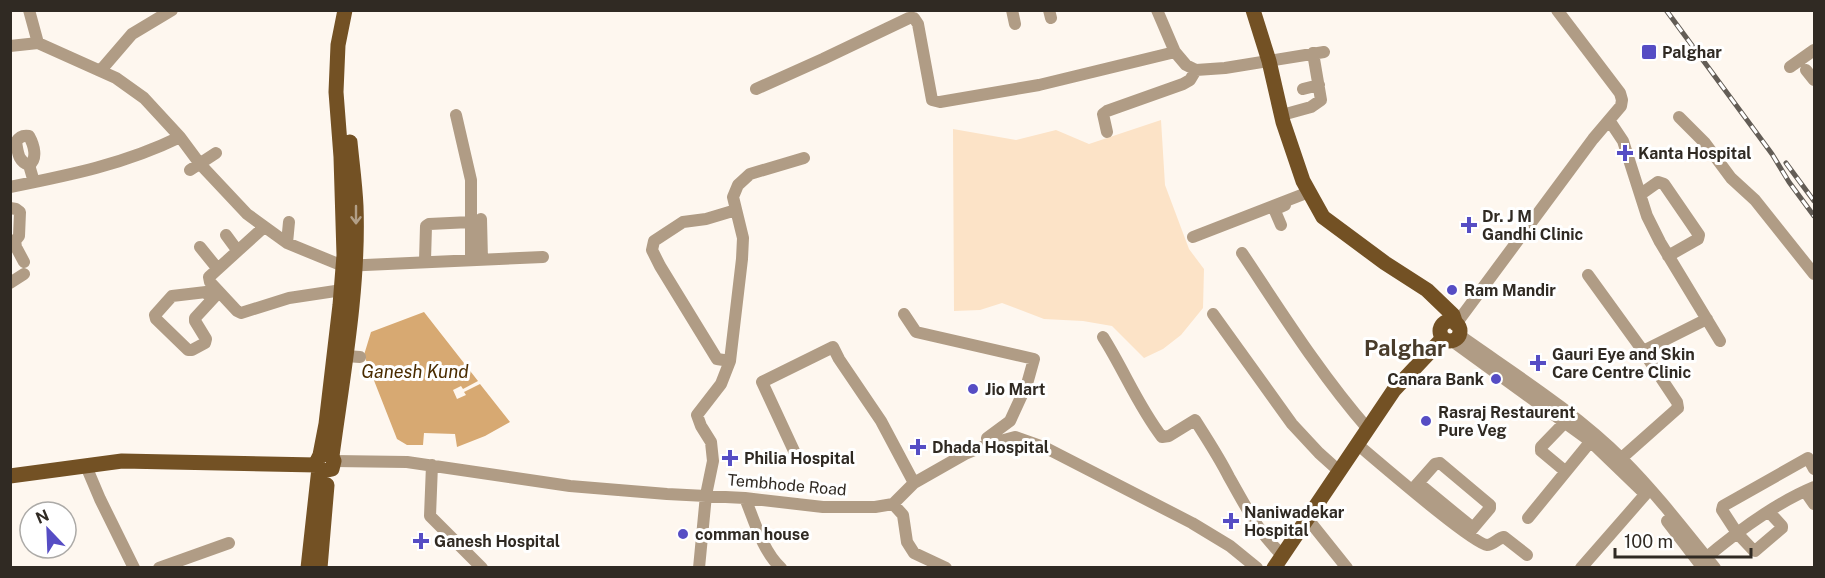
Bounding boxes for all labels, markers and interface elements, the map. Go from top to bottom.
marker: Palghar [1640,43,1658,61]
place label: Palghar [1662,43,1722,62]
marker: Kanta Hospital [1616,144,1634,162]
place label: Kanta Hospital [1638,144,1752,163]
one-way arrow [350,204,362,224]
place label: Dr. J M Gandhi Clinic [1482,207,1584,244]
marker: Dr. J M Gandhi Clinic [1460,216,1478,234]
place label: Ram Mandir [1464,281,1556,300]
marker: Ram Mandir [1445,283,1459,297]
district label: Palghar [1364,335,1446,361]
place label: Gauri Eye and Skin Care Centre Clinic [1552,345,1695,382]
marker: Gauri Eye and Skin Care Centre Clinic [1529,354,1547,372]
water label: Ganesh Kund [361,361,469,382]
place label: Canara Bank [1387,370,1484,389]
marker: Canara Bank [1489,372,1503,386]
place label: Jio Mart [985,380,1046,399]
marker: Jio Mart [966,382,980,396]
place label: Rasraj Restaurent Pure Veg [1438,403,1576,440]
marker: Rasraj Restaurent Pure Veg [1419,414,1433,428]
marker: Dhada Hospital [909,438,927,456]
place label: Dhada Hospital [932,438,1049,457]
marker: Philia Hospital [721,449,739,467]
place label: Philia Hospital [744,449,855,468]
street label: Tembhode Road [727,470,847,500]
north arrow [18,500,78,560]
place label: Naniwadekar Hospital [1244,503,1345,540]
text: N [33,505,52,528]
marker: Naniwadekar Hospital [1222,512,1240,530]
scale bar [1615,521,1752,559]
place label: comman house [695,525,810,544]
marker: comman house [676,527,690,541]
text: 100 m [1624,531,1673,552]
marker: Ganesh Hospital [412,532,430,550]
place label: Ganesh Hospital [434,532,560,551]

